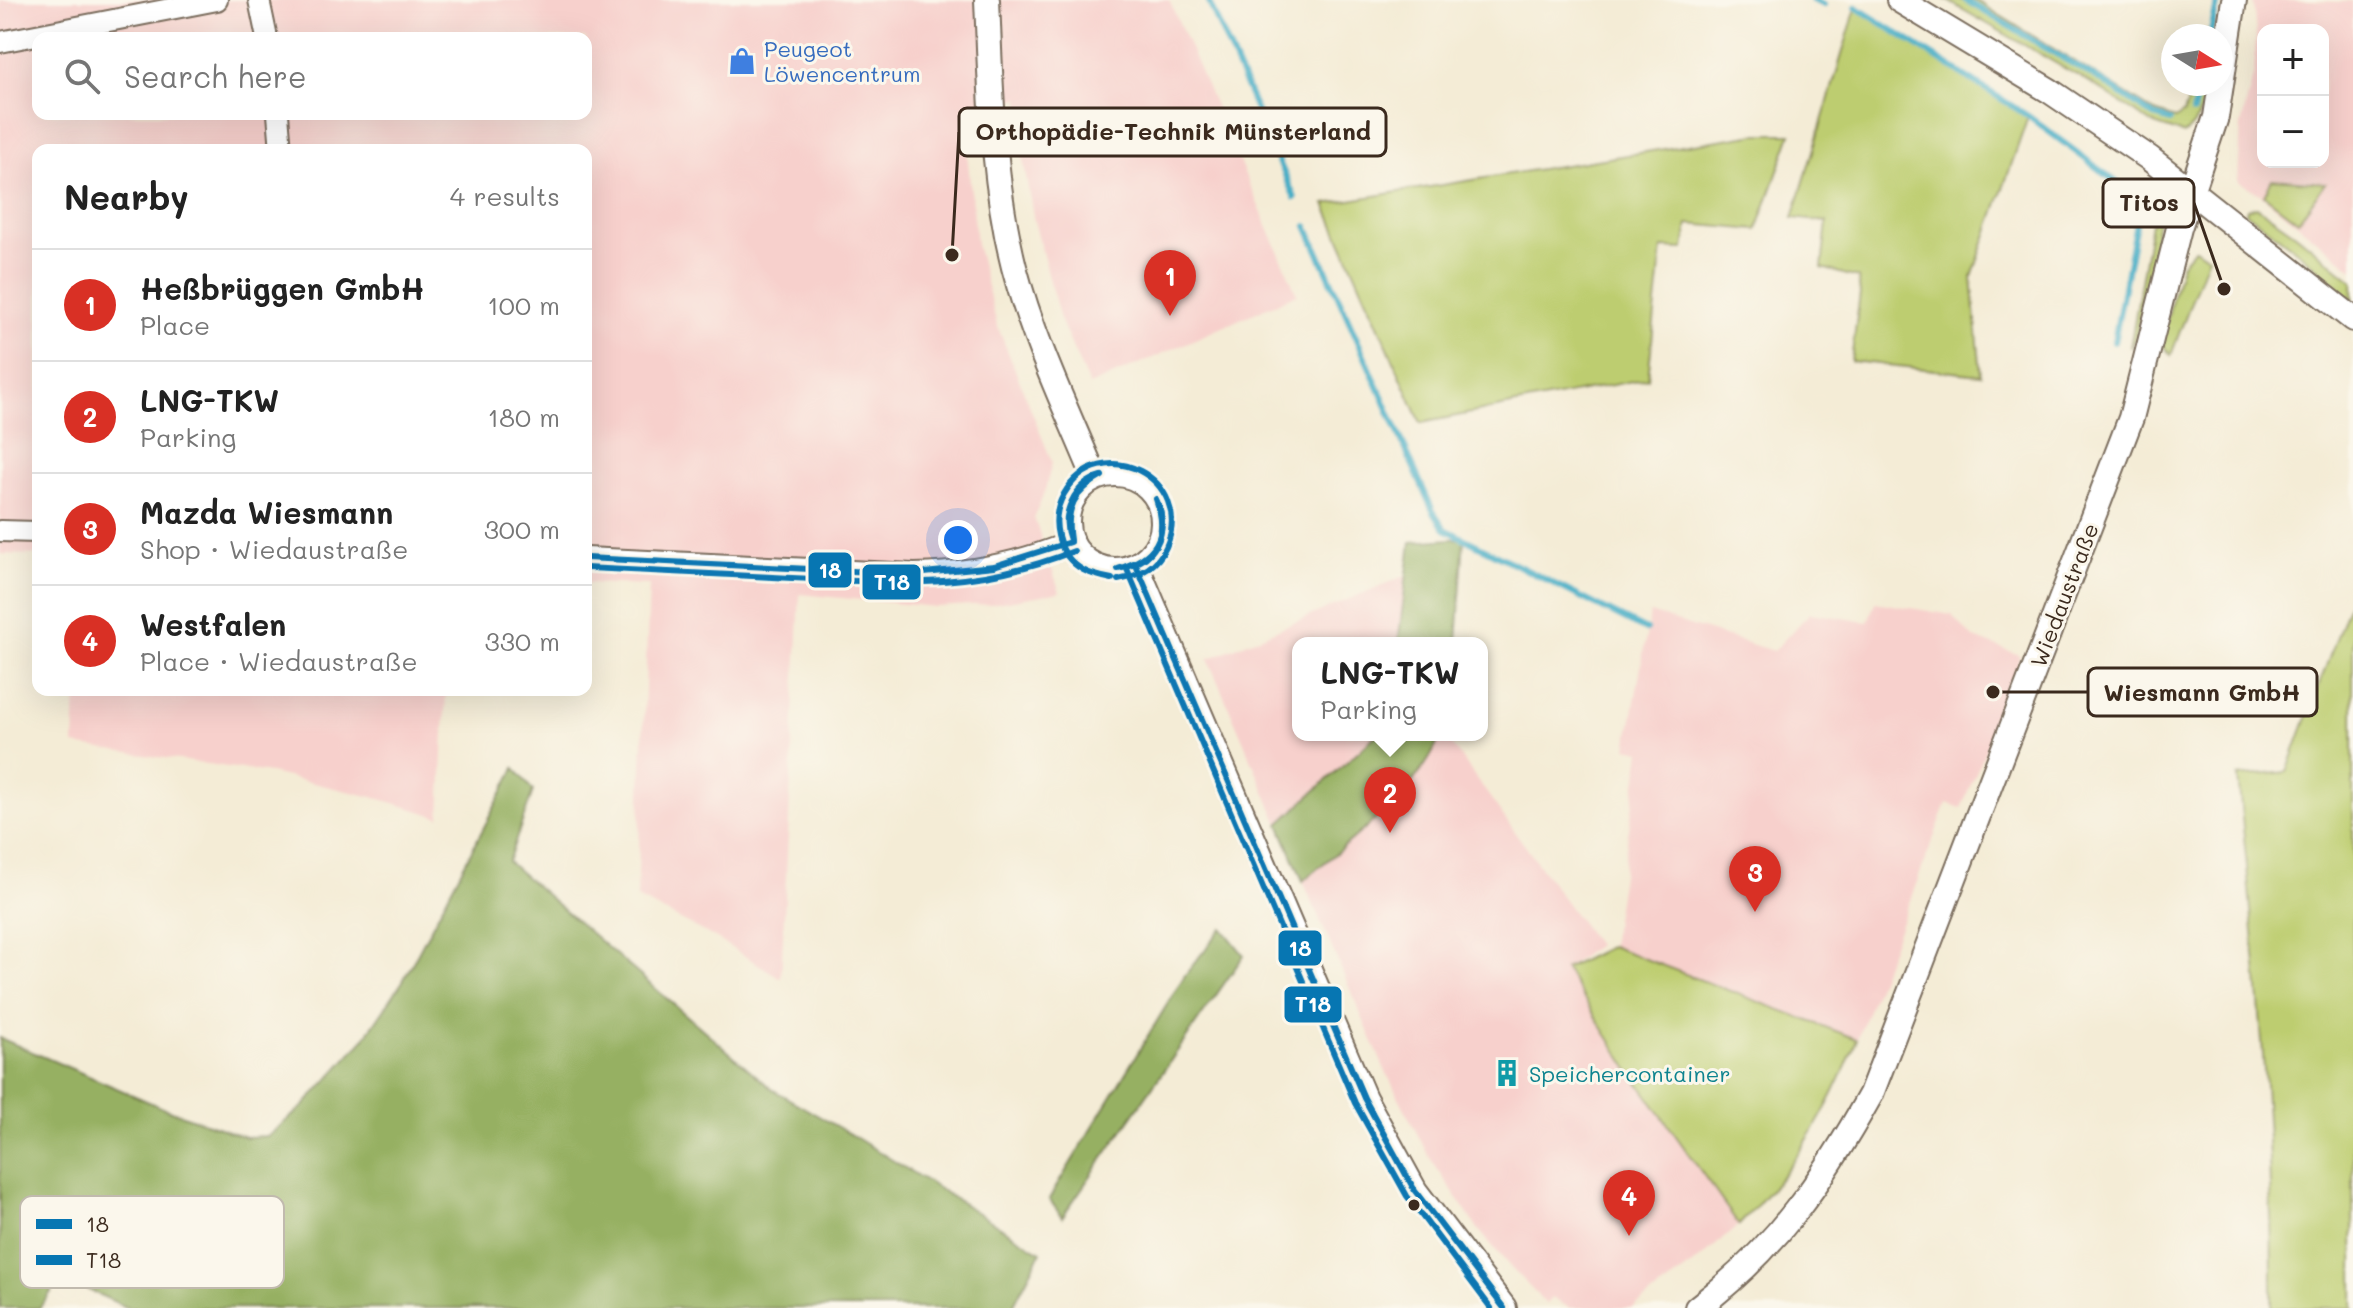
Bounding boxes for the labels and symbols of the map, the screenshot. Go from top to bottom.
north arrow [2161,24,2233,96]
place label: Peugeot Löwencentrum [764,34,921,88]
shop icon: Peugeot Löwencentrum [727,46,757,76]
callout: Orthopädie-Technik Münsterland [959,108,1386,156]
text: Orthopädie-Technik Münsterland [975,115,1371,146]
callout: Titos [2103,179,2194,227]
text: Titos [2119,186,2179,217]
pin: 1 [1144,250,1196,316]
street label: Wiedaustraße [2023,519,2105,671]
your location [938,520,978,560]
line badge: 18 [807,551,853,589]
text: 18 [818,555,842,584]
line badge: T18 [861,563,922,601]
text: T18 [874,567,910,596]
callout: Wiesmann GmbH [2088,668,2317,716]
text: Wiesmann GmbH [2103,676,2301,707]
pin: 2 [1364,767,1416,833]
pin: 3 [1729,846,1781,912]
line badge: 18 [1277,929,1323,967]
text: 18 [1288,933,1312,962]
line badge: T18 [1283,985,1343,1024]
text: T18 [1295,989,1331,1018]
building icon: Speichercontainer [1492,1058,1522,1088]
place label: Speichercontainer [1529,1059,1730,1088]
pin: 4 [1603,1170,1655,1236]
legend [20,1196,284,1288]
unlabelled marker [1406,1197,1422,1213]
text: 18 [86,1209,109,1238]
text: T18 [86,1245,121,1274]

